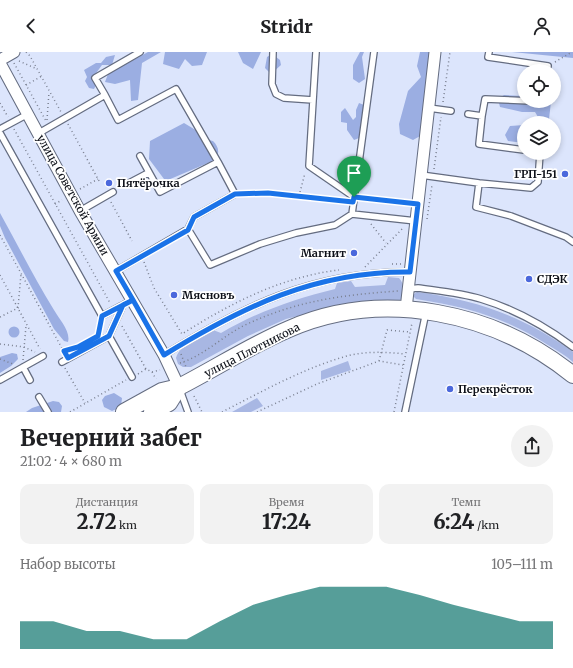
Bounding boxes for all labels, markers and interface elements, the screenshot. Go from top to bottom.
icon: back [20,15,42,37]
text: Stridr [260,15,313,38]
icon: person [531,15,553,37]
map controls [517,64,561,160]
button: locate [517,64,561,108]
button: layers [517,116,561,160]
street label: улица Советской Армии [34,132,112,258]
pin [337,156,371,197]
icon: arrive [343,162,365,184]
place label: ГРП-151 [514,167,557,181]
marker: ГРП-151 [560,169,570,179]
place label: Пятёрочка [117,176,180,190]
marker: Пятёрочка [104,178,114,188]
place label: Магнит [301,246,346,260]
marker: Магнит [349,248,359,258]
place label: СДЭК [537,272,568,286]
marker: СДЭК [524,274,534,284]
place label: Мясновъ [182,288,234,302]
marker: Мясновъ [169,290,179,300]
street label: улица Плотникова [202,320,302,380]
place label: Перекрёсток [458,382,533,396]
marker: Перекрёсток [445,384,455,394]
text: Вечерний забег [20,424,202,452]
button: share [511,425,553,467]
text: 21:02 · 4 × 680 m [20,453,122,470]
text: Дистанция [76,495,138,509]
text: Время [269,495,304,509]
text: Темп [452,495,481,509]
text: 2.72 [77,509,116,534]
text: 17:24 [262,509,311,534]
text: 6:24 [433,509,474,534]
text: km [116,518,137,532]
text: /km [474,518,499,532]
text: Набор высоты [20,556,116,573]
text: 105–111 m [491,556,553,573]

